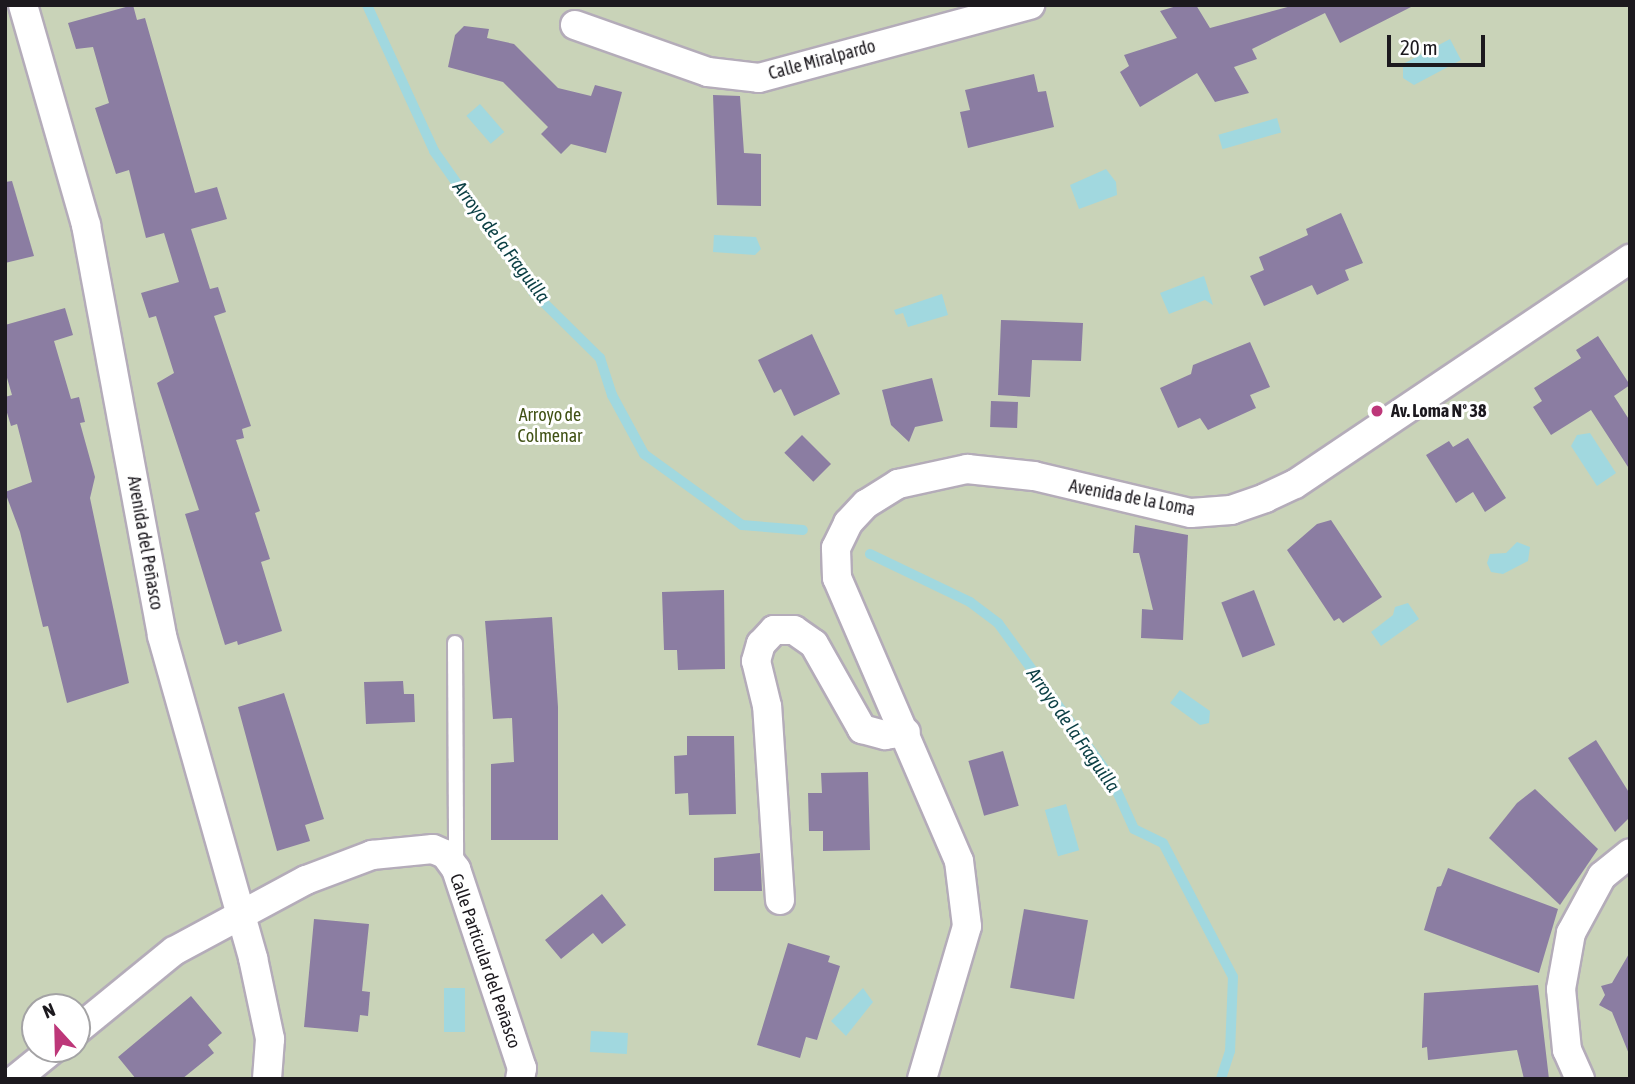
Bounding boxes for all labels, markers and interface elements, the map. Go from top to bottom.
scale bar [1390,21,1488,65]
street label: Calle Miralpardo [766,35,878,85]
text: 20 m [1400,35,1438,59]
water label: Arroyo de la Fraguilla [448,177,554,307]
place label: Av. Loma Nº 38 [1391,400,1486,422]
marker: Av. Loma Nº 38 [1369,403,1385,419]
park label: Arroyo de Colmenar [518,405,582,448]
street label: Avenida del Peñasco [123,474,167,612]
street label: Avenida de la Loma [1067,475,1197,521]
water label: Arroyo de la Fraguilla [1022,663,1124,797]
street label: Calle Particular del Peñasco [445,871,525,1051]
north arrow [21,993,91,1063]
text: N [40,998,58,1023]

